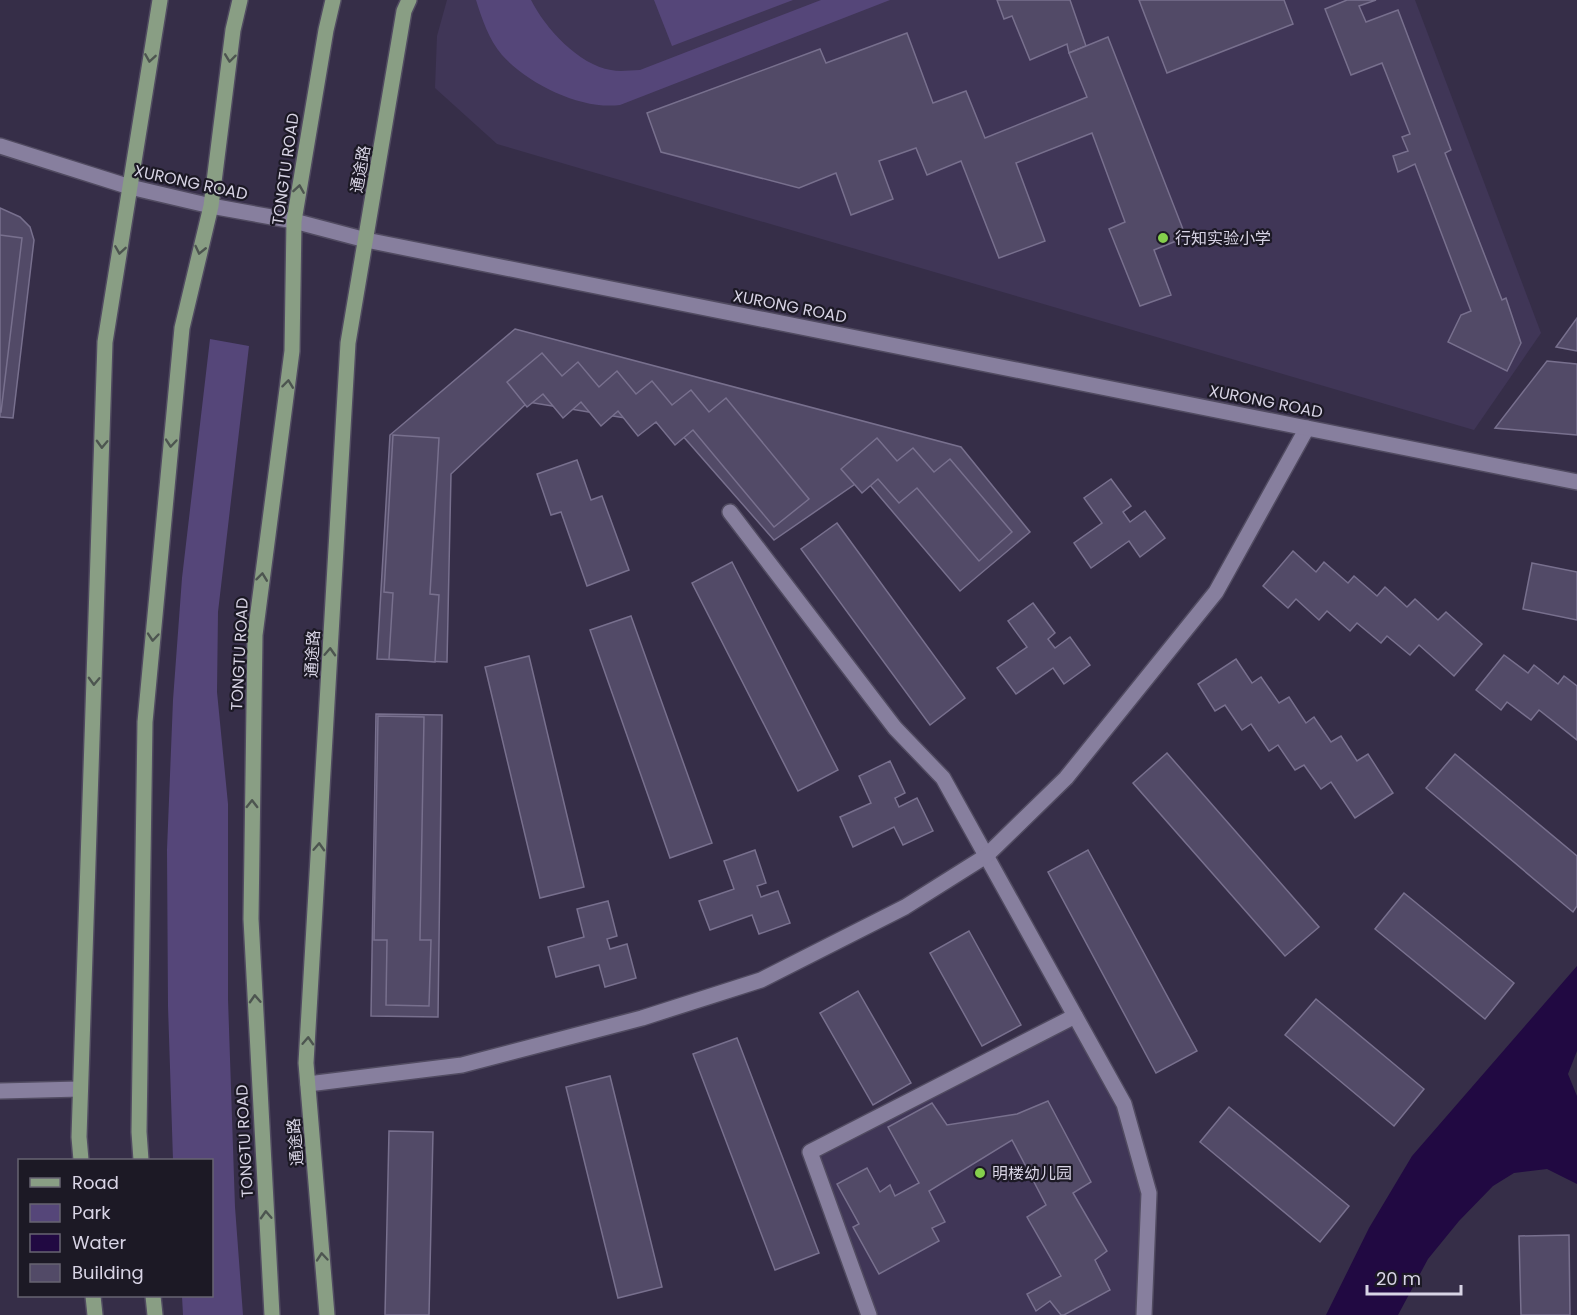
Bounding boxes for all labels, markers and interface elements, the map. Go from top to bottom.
one-way arrow [144,52,157,62]
one-way arrow [224,53,236,62]
street label: TONGTU ROAD [266,111,305,227]
street label: 通途路 [345,143,376,195]
street label: XURONG ROAD [132,159,250,206]
one-way arrow [293,185,305,194]
place label: 行知实验小学 [1175,227,1271,250]
marker: 行知实验小学 [1156,231,1170,245]
one-way arrow [195,245,208,255]
one-way arrow [114,246,126,255]
street label: XURONG ROAD [731,284,849,329]
one-way arrow [281,379,293,388]
street label: XURONG ROAD [1207,379,1325,424]
one-way arrow [165,438,178,447]
one-way arrow [96,440,108,449]
one-way arrow [256,572,268,582]
street label: TONGTU ROAD [225,597,254,711]
street label: 通途路 [300,629,325,679]
one-way arrow [147,632,160,641]
one-way arrow [324,648,337,657]
one-way arrow [88,676,100,685]
one-way arrow [246,800,258,809]
one-way arrow [312,842,325,851]
one-way arrow [248,994,261,1003]
one-way arrow [301,1037,314,1046]
street label: TONGTU ROAD [230,1084,259,1198]
street label: 通途路 [282,1117,309,1167]
legend [18,1159,213,1297]
place label: 明楼幼儿园 [992,1162,1072,1185]
marker: 明楼幼儿园 [973,1166,987,1180]
text: Road [72,1170,119,1195]
text: Park [72,1200,111,1225]
one-way arrow [260,1210,273,1219]
text: Water [72,1230,126,1255]
one-way arrow [316,1252,329,1261]
scale bar [1367,1258,1462,1296]
text: Building [72,1260,144,1285]
text: 20 m [1376,1266,1421,1291]

